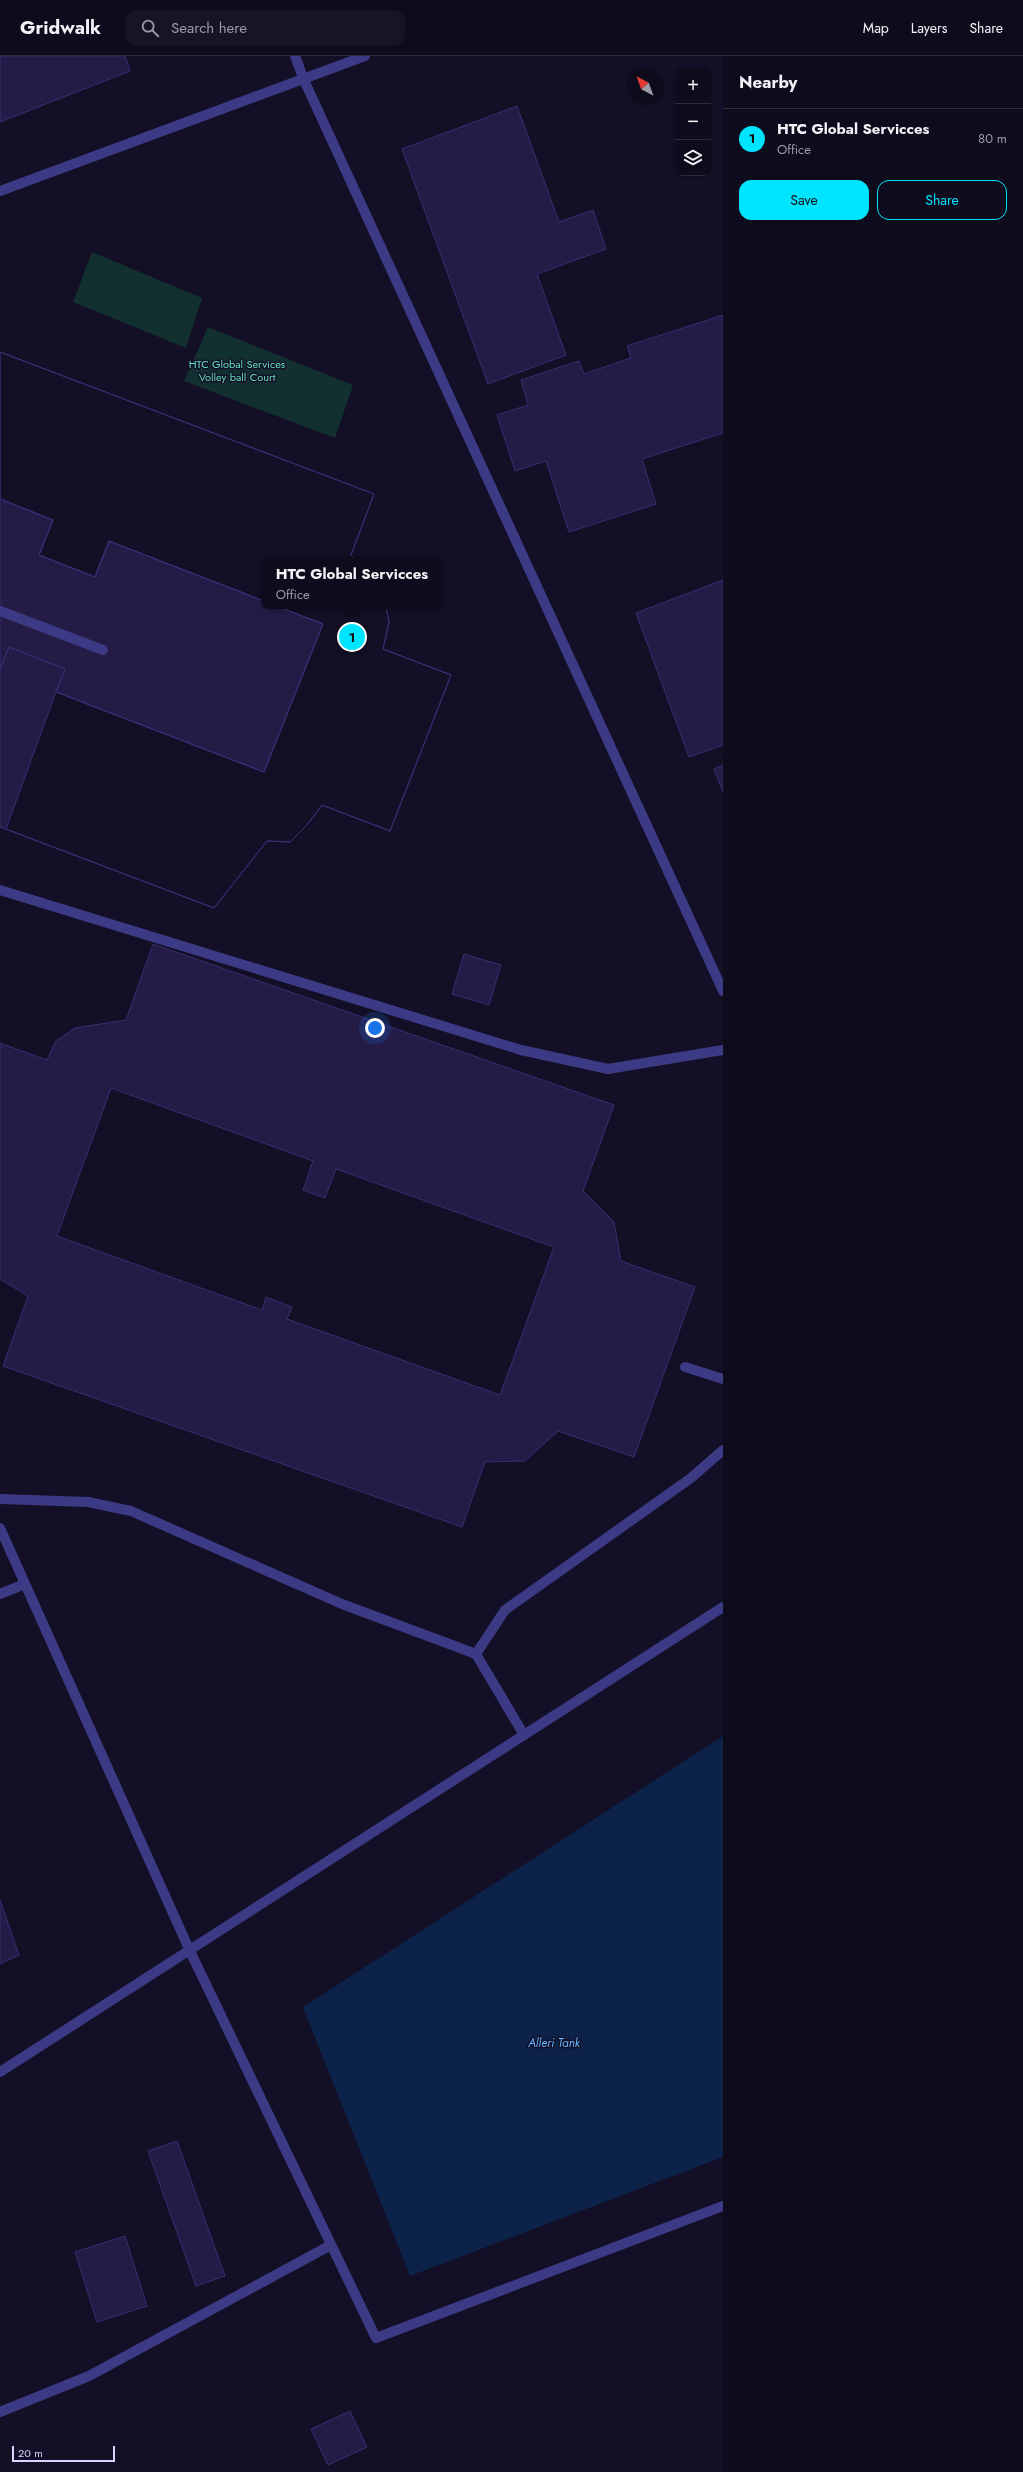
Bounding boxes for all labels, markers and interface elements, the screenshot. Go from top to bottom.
search box [125,10,405,46]
text: Gridwalk [20,14,101,41]
icon: search [139,17,161,39]
text: Search here [171,17,247,39]
text: Map [863,18,889,38]
text: Layers [911,18,947,38]
text: Share [969,18,1003,38]
north arrow [627,68,663,104]
map controls [675,68,711,176]
button: + [675,68,711,104]
text: Nearby [739,70,797,94]
button: − [675,104,711,140]
text: HTC Global Servicces [777,118,929,140]
text: 1 [749,129,755,148]
text: 80 m [978,129,1007,148]
button: layers [675,140,711,176]
text: Office [777,140,811,159]
button: Save [739,180,869,220]
button: Share [877,180,1007,220]
park label: HTC Global Services Volley ball Court [189,356,286,385]
popup [261,557,443,609]
text: HTC Global Servicces [276,563,428,585]
text: Office [276,585,310,604]
pin: 1 [339,622,365,652]
your location [365,1018,385,1038]
water label: Alleri Tank [527,2034,581,2052]
scale bar [12,2444,115,2463]
text: 20 m [18,2445,43,2461]

